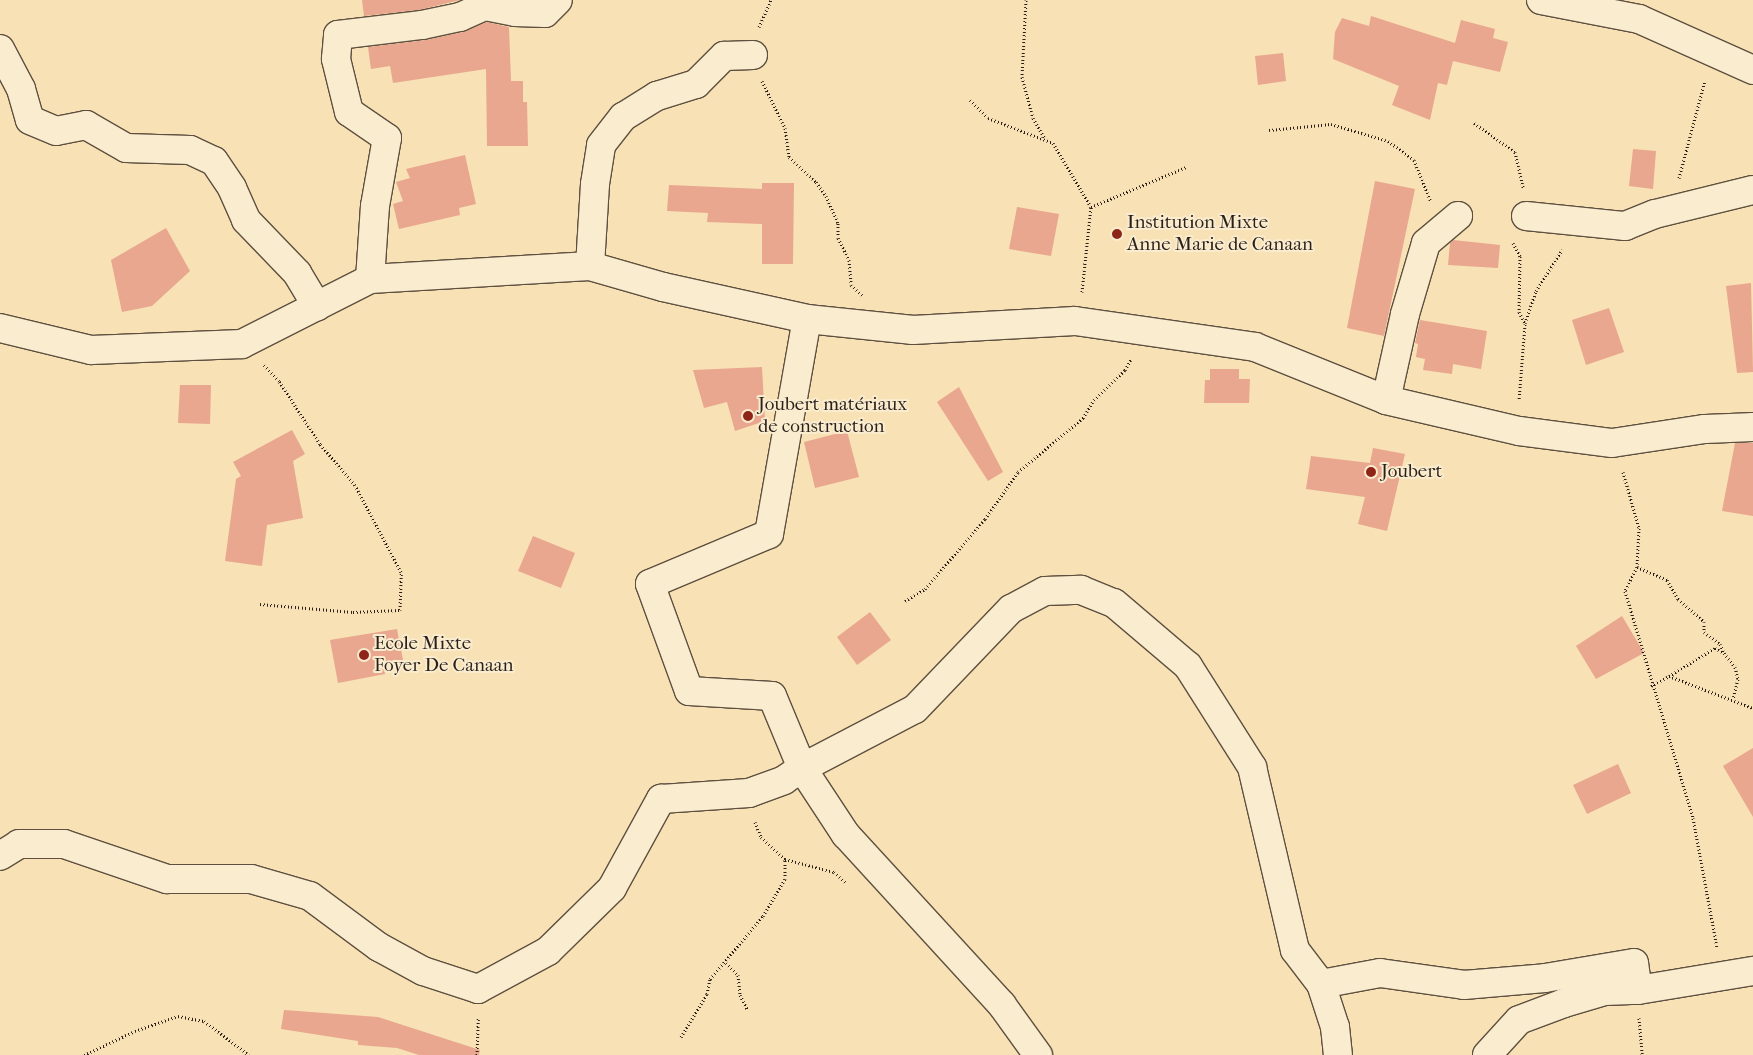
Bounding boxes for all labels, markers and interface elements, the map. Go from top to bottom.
place label: Institution Mixte Anne Marie de Canaan [1127,212,1313,256]
marker: Institution Mixte Anne Marie de Canaan [1111,228,1123,240]
place label: Joubert matériaux de construction [758,394,907,438]
marker: Joubert matériaux de construction [742,410,754,422]
place label: Joubert [1381,461,1442,483]
marker: Joubert [1365,466,1377,478]
place label: Ecole Mixte Foyer De Canaan [374,633,514,677]
marker: Ecole Mixte Foyer De Canaan [358,649,370,661]

